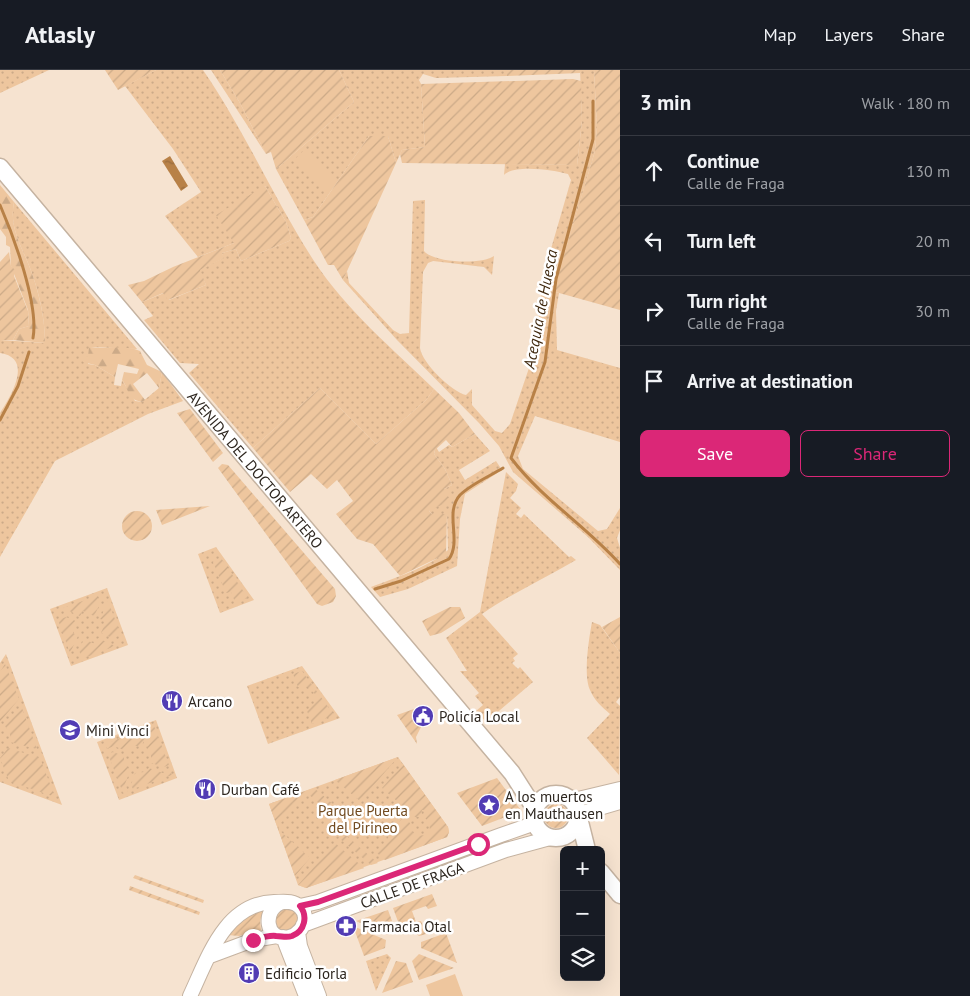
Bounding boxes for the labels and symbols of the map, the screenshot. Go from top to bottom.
water label: Acequia de Huesca [518,247,561,371]
street label: AVENIDA DEL DOCTOR ARTERO [184,387,327,552]
restaurant icon: Arcano [160,689,184,713]
place label: Arcano [188,692,232,711]
public building icon: Policía Local [411,704,435,728]
place label: Policía Local [439,707,520,726]
school or university icon: Mini Vinci [58,718,82,742]
place label: Mini Vinci [86,721,149,740]
restaurant icon: Durban Café [193,777,217,801]
place label: Durban Café [221,780,300,799]
place label: A los muertos en Mauthausen [505,787,603,823]
place icon: A los muertos en Mauthausen [477,793,501,817]
park label: Parque Puerta del Pirineo [318,801,408,837]
route start [467,833,490,856]
street label: CALLE DE FRAGA [358,857,467,913]
pharmacy icon: Farmacia Otal [334,914,358,938]
place label: Farmacia Otal [362,917,452,936]
route end [242,929,265,952]
building icon: Edificio Torla [237,961,261,985]
place label: Edificio Torla [265,964,347,983]

